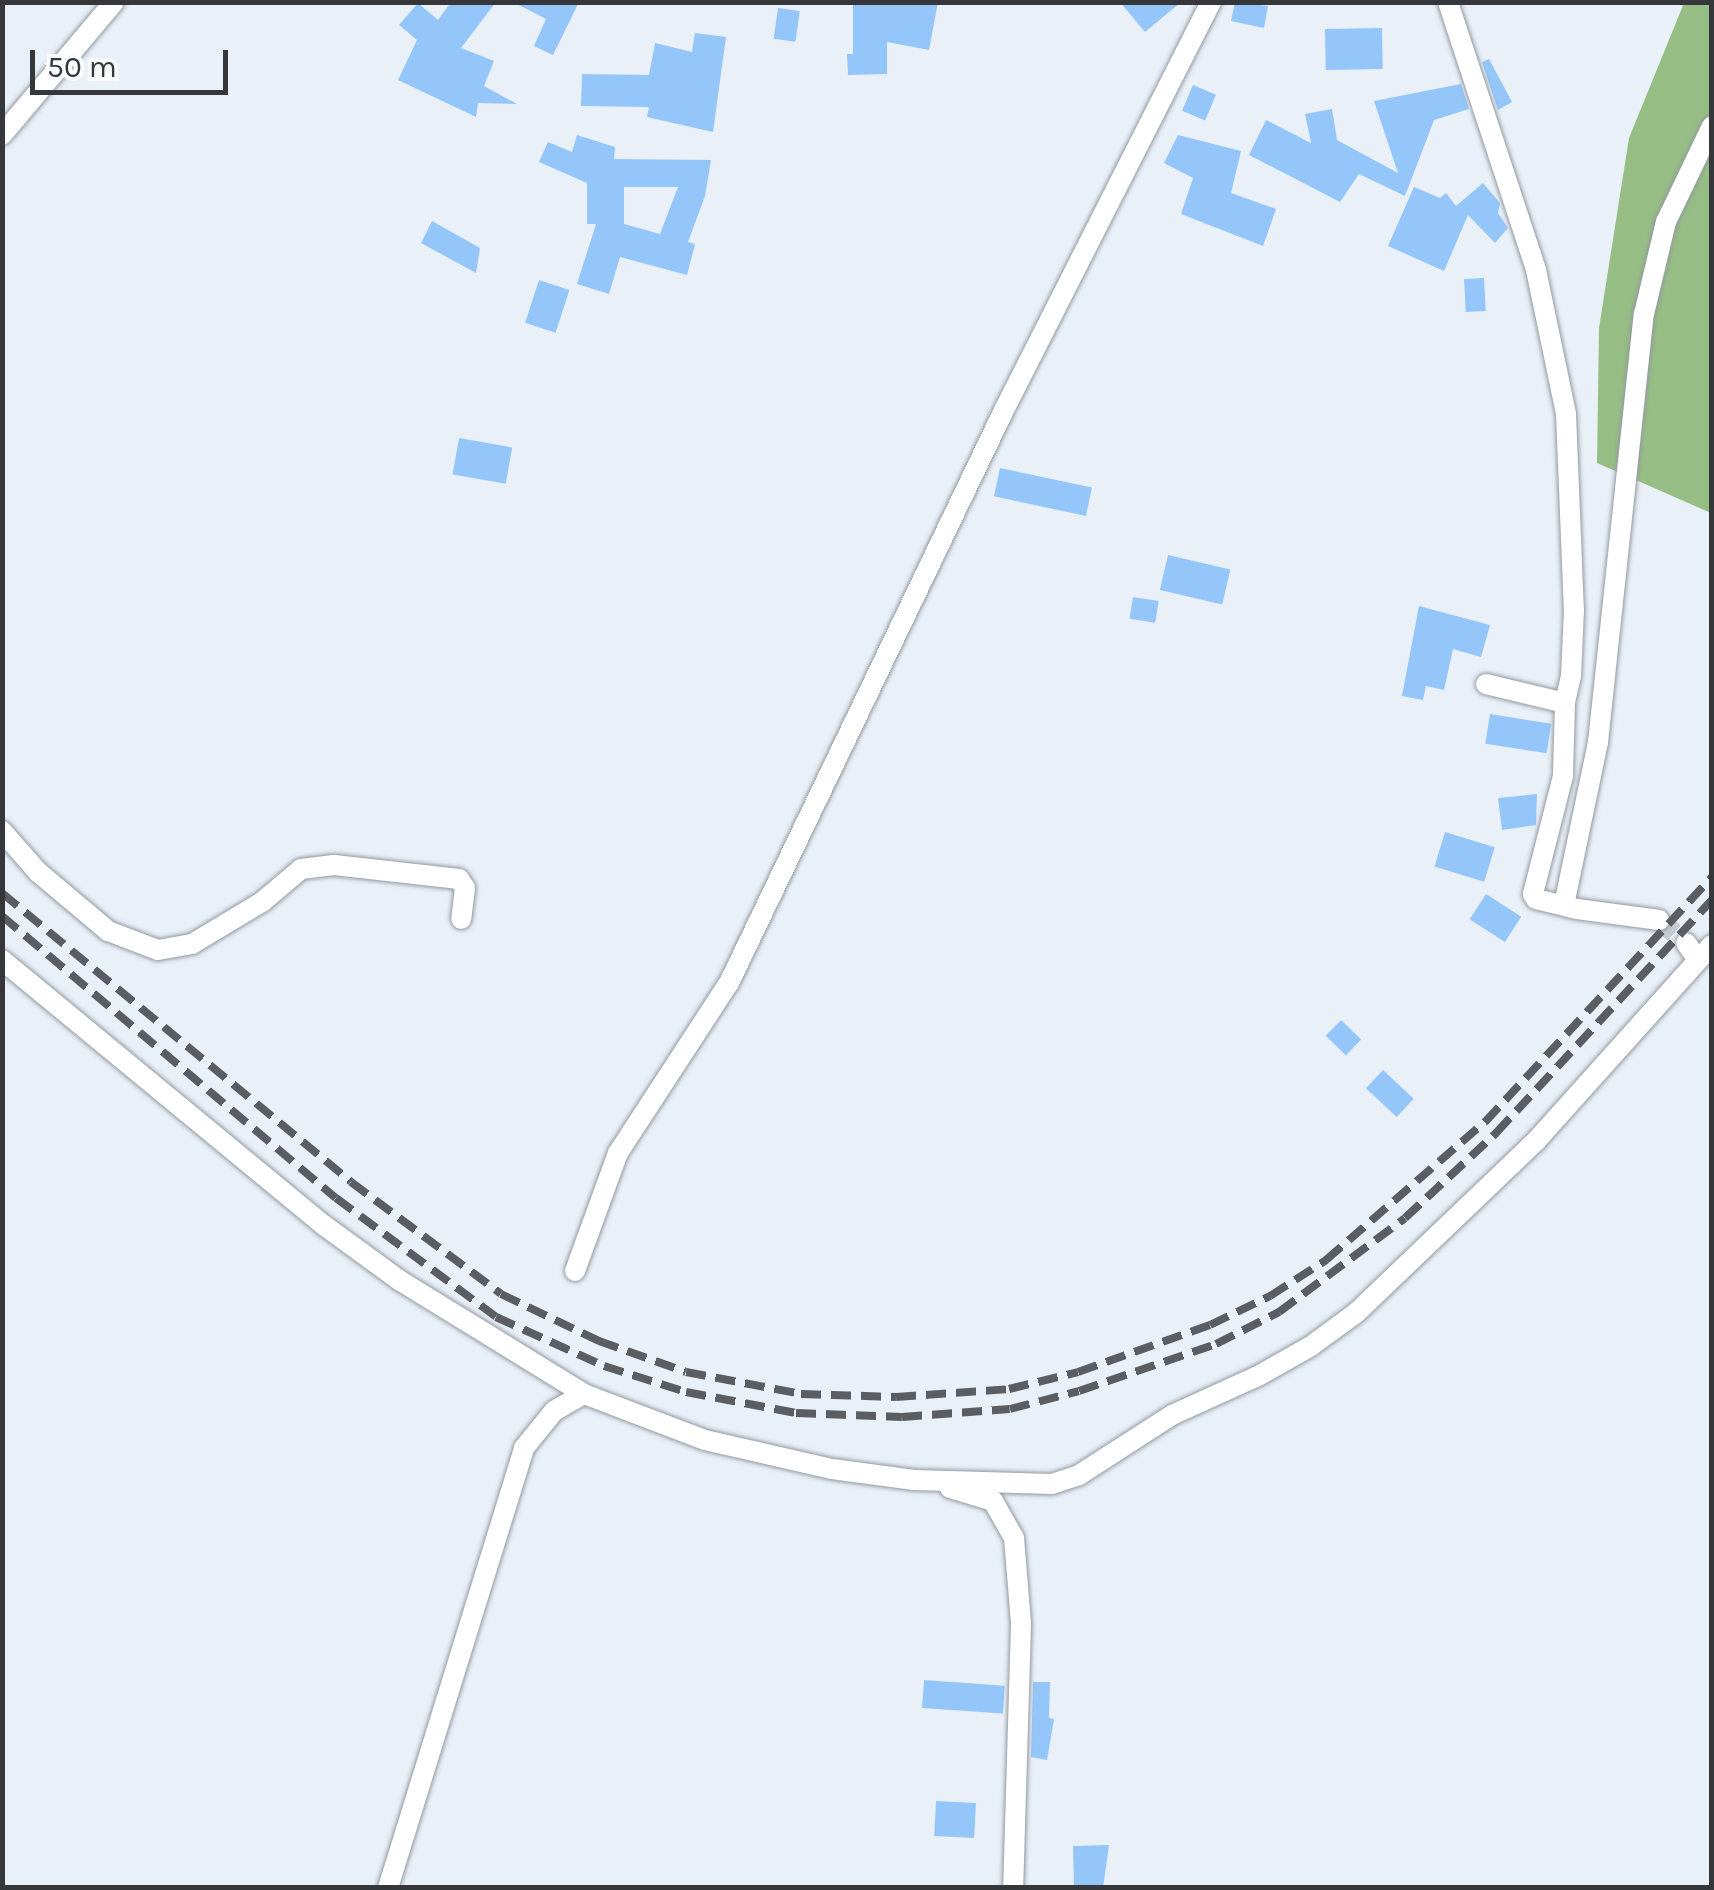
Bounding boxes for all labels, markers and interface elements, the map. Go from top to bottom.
scale bar [35,30,232,92]
text: 50 m [47,49,117,85]

